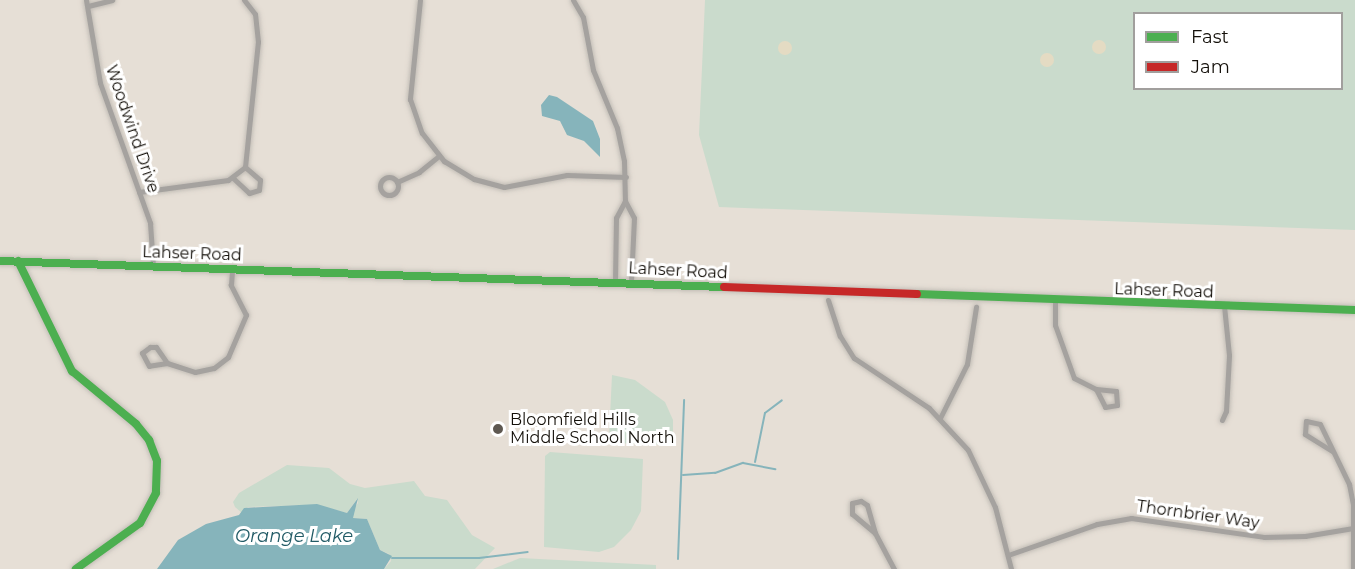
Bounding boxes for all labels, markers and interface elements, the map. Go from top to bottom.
legend [1133,12,1343,90]
text: Fast [1191,26,1229,48]
text: Jam [1191,56,1230,78]
street label: Woodwind Drive [101,63,163,195]
street label: Lahser Road [142,243,242,265]
street label: Lahser Road [628,259,728,283]
street label: Lahser Road [1114,280,1214,302]
place label: Bloomfield Hills Middle School North [510,410,675,448]
marker: Bloomfield Hills Middle School North [491,422,505,436]
street label: Thornbrier Way [1135,497,1261,533]
water label: Orange Lake [235,525,353,547]

